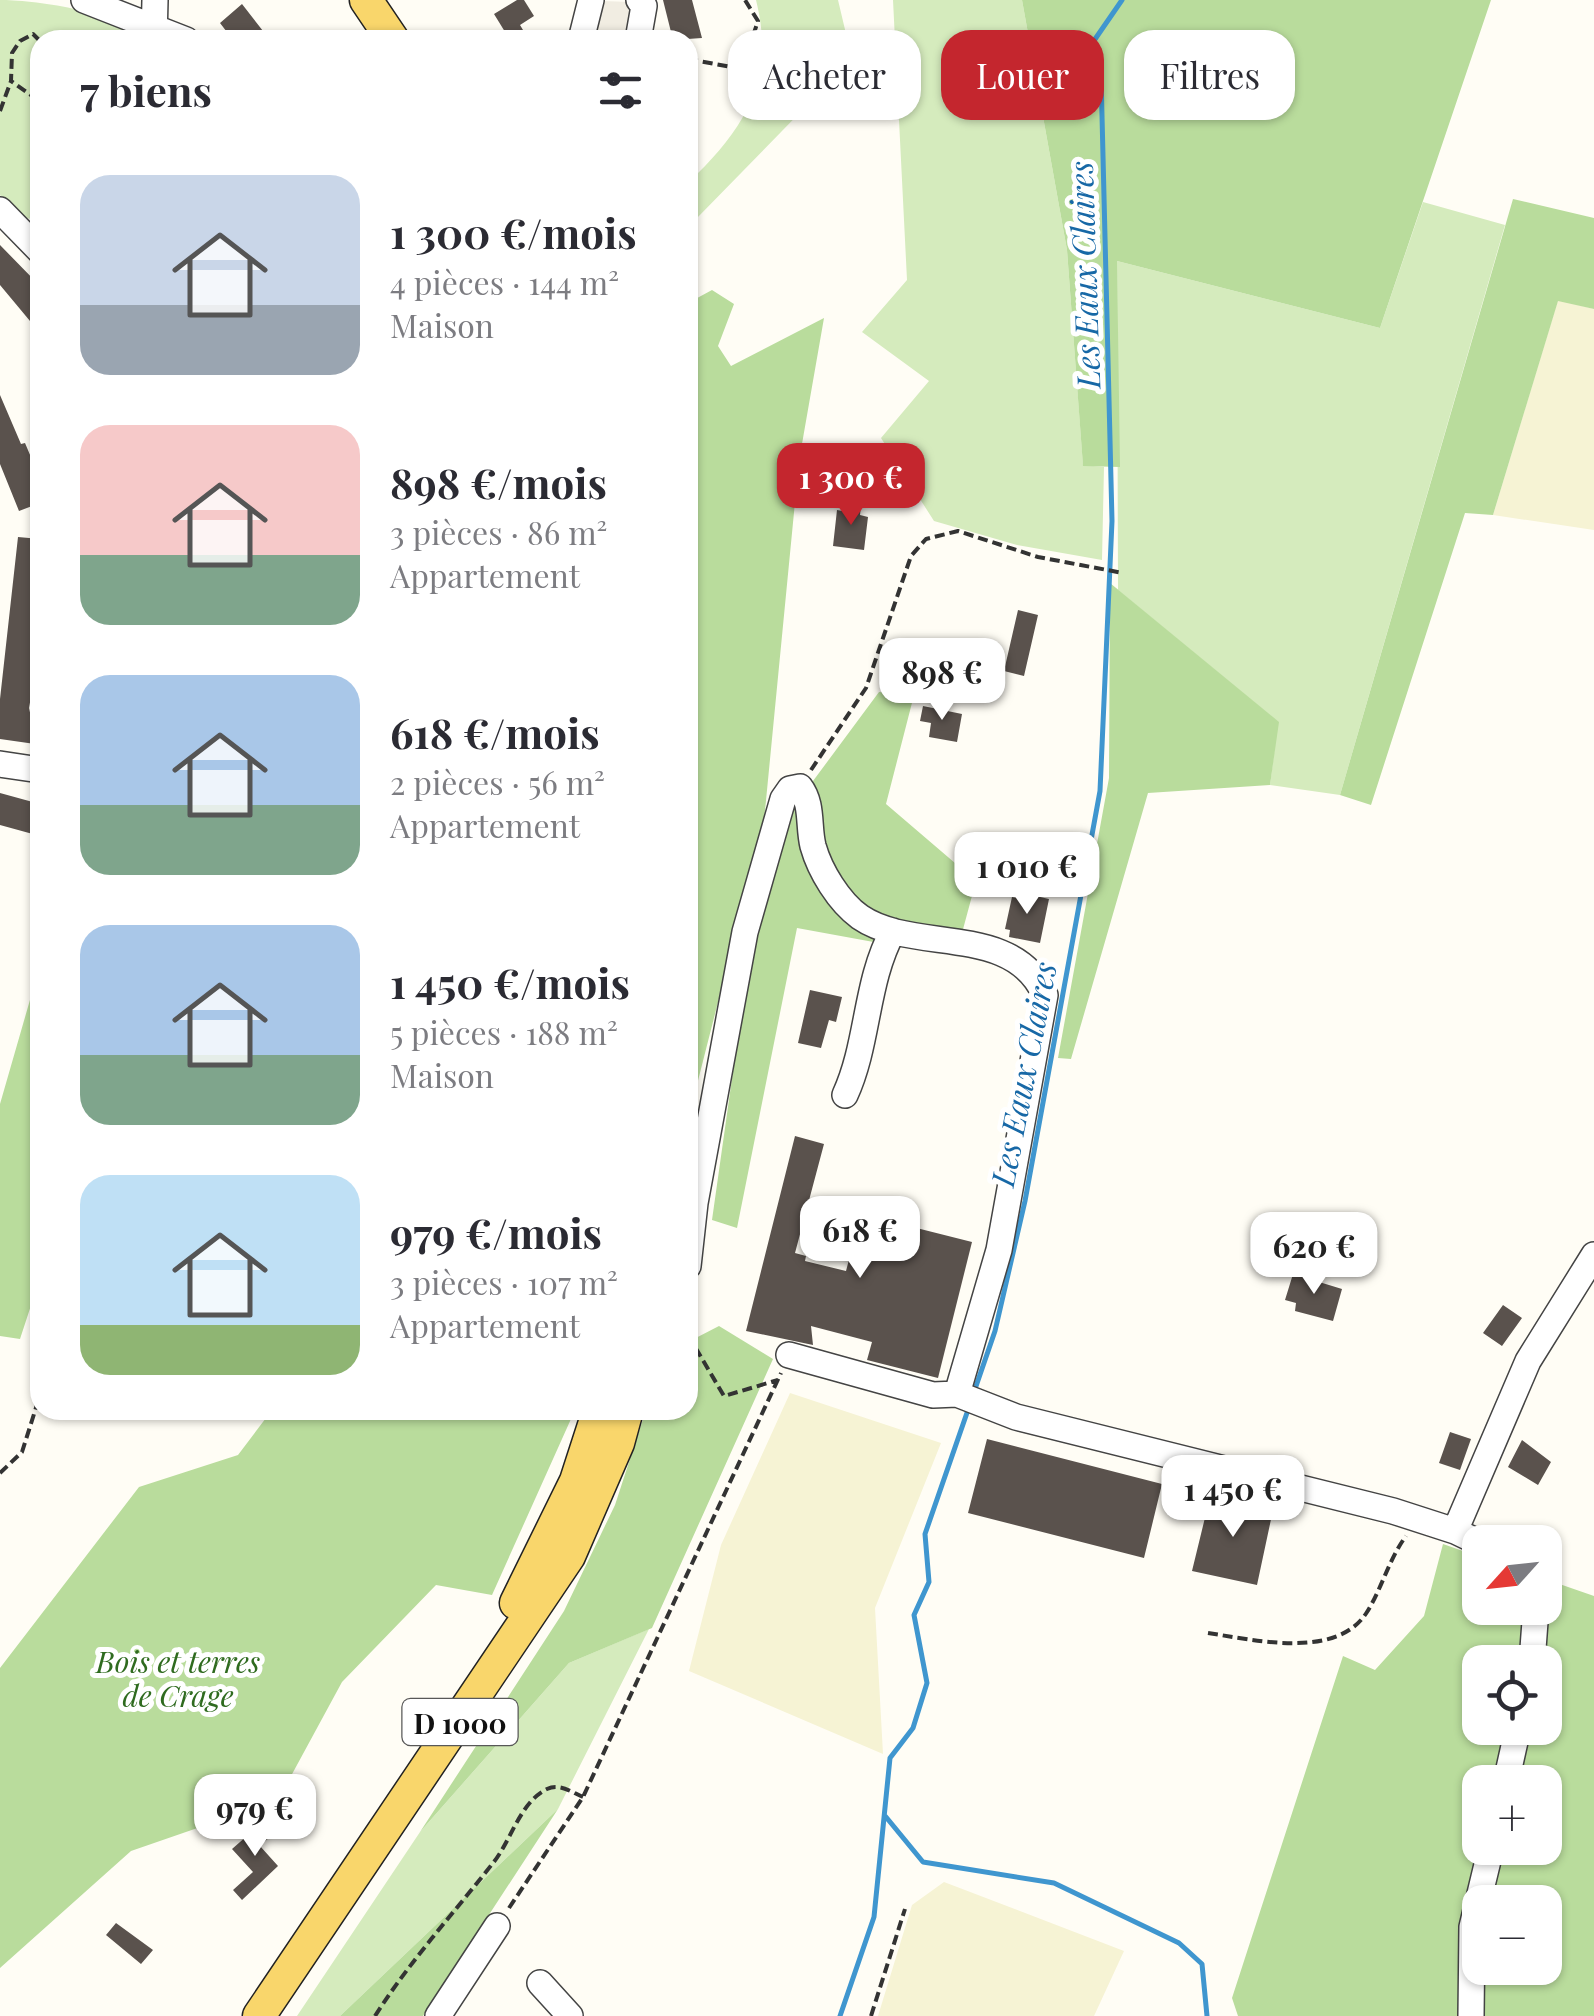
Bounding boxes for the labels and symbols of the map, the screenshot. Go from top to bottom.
water label: Les Eaux Claires [1058,160,1109,392]
pin: 1 300 € [759,443,943,528]
pin: 898 € [872,638,1012,723]
pin: 1 010 € [935,832,1119,917]
water label: Les Eaux Claires [979,958,1065,1192]
pin: 618 € [790,1196,930,1281]
pin: 620 € [1244,1212,1384,1297]
pin: 1 450 € [1141,1455,1325,1540]
north arrow [1462,1525,1562,1625]
park label: Bois et terres de Crage [95,1641,260,1715]
road number: D 1000 [402,1699,518,1745]
pin: 979 € [185,1774,325,1859]

